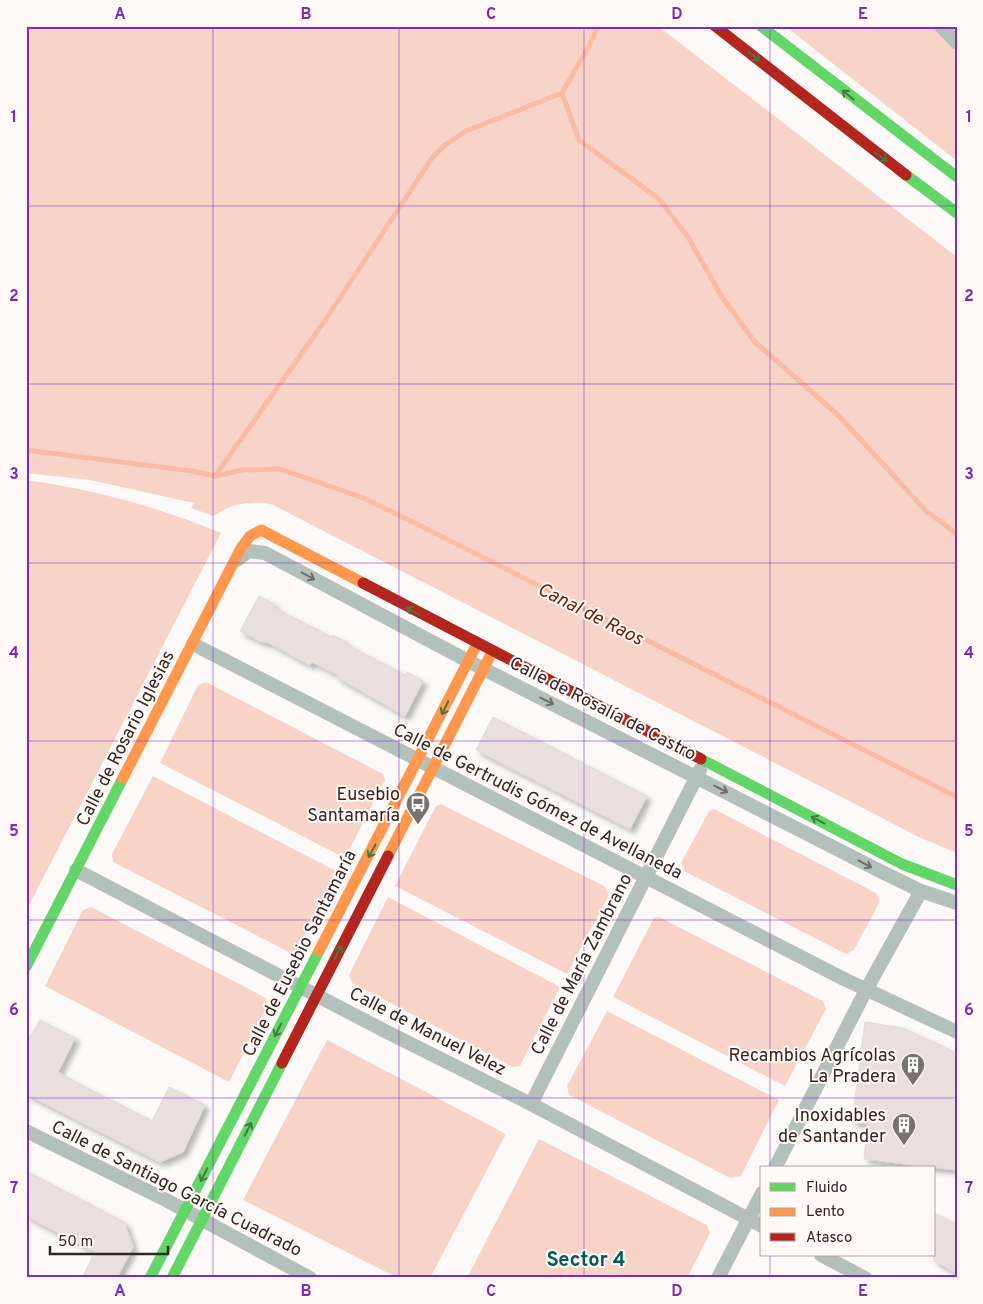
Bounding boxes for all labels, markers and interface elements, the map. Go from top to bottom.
text: A [114,5,126,25]
text: B [300,5,312,25]
text: C [486,5,496,25]
text: D [671,5,683,25]
text: E [858,5,868,25]
one-way arrow [747,51,760,62]
one-way arrow [842,90,855,101]
text: 1 [11,108,17,128]
text: 1 [966,108,972,128]
one-way arrow [874,152,887,163]
text: 2 [9,287,19,307]
text: 2 [964,287,974,307]
text: 3 [9,465,19,485]
text: 3 [964,465,974,485]
one-way arrow [301,571,316,581]
water label: Canal de Raos [533,578,647,652]
one-way arrow [406,606,421,615]
text: 4 [9,644,19,664]
text: 4 [964,644,974,664]
street label: Calle de Rosario Iglesias [72,647,181,830]
street label: Calle de Rosalía de Castro [505,652,700,767]
one-way arrow [540,696,555,706]
one-way arrow [439,700,449,715]
street label: Calle de Gertrudis Gómez de Avellaneda [389,719,686,886]
place label: Eusebio Santamaría [307,784,400,828]
one-way arrow [713,784,728,794]
bus stop icon: Eusebio Santamaría [405,791,431,825]
one-way arrow [810,815,825,825]
text: 5 [9,822,19,842]
text: 5 [964,822,974,842]
one-way arrow [367,843,377,858]
street label: Calle de Eusebio Santamaría [238,846,363,1061]
one-way arrow [857,860,872,869]
street label: Calle de María Zambrano [526,870,638,1059]
one-way arrow [334,945,343,960]
street label: Calle de Manuel Velez [345,983,510,1082]
text: 6 [9,1001,19,1021]
text: 6 [964,1001,974,1021]
one-way arrow [273,1022,282,1037]
place label: Recambios Agrícolas La Pradera [729,1045,896,1089]
building icon: Recambios Agrícolas La Pradera [900,1052,926,1086]
place label: Inoxidables de Santander [778,1105,886,1149]
building icon: Inoxidables de Santander [891,1112,917,1146]
street label: Calle de Santiago García Cuadrado [47,1116,305,1263]
one-way arrow [244,1122,253,1137]
legend [760,1166,936,1256]
one-way arrow [199,1167,208,1182]
text: 7 [10,1179,18,1199]
text: Fluido [806,1179,847,1198]
text: 7 [965,1179,973,1199]
text: Lento [806,1203,845,1222]
scale bar [50,1224,168,1256]
text: Atasco [806,1229,852,1248]
text: 50 m [58,1233,93,1252]
district label: Sector 4 [546,1248,626,1274]
text: A [114,1282,126,1302]
text: B [300,1282,312,1302]
text: C [486,1282,496,1302]
text: D [671,1282,683,1302]
text: E [858,1282,868,1302]

